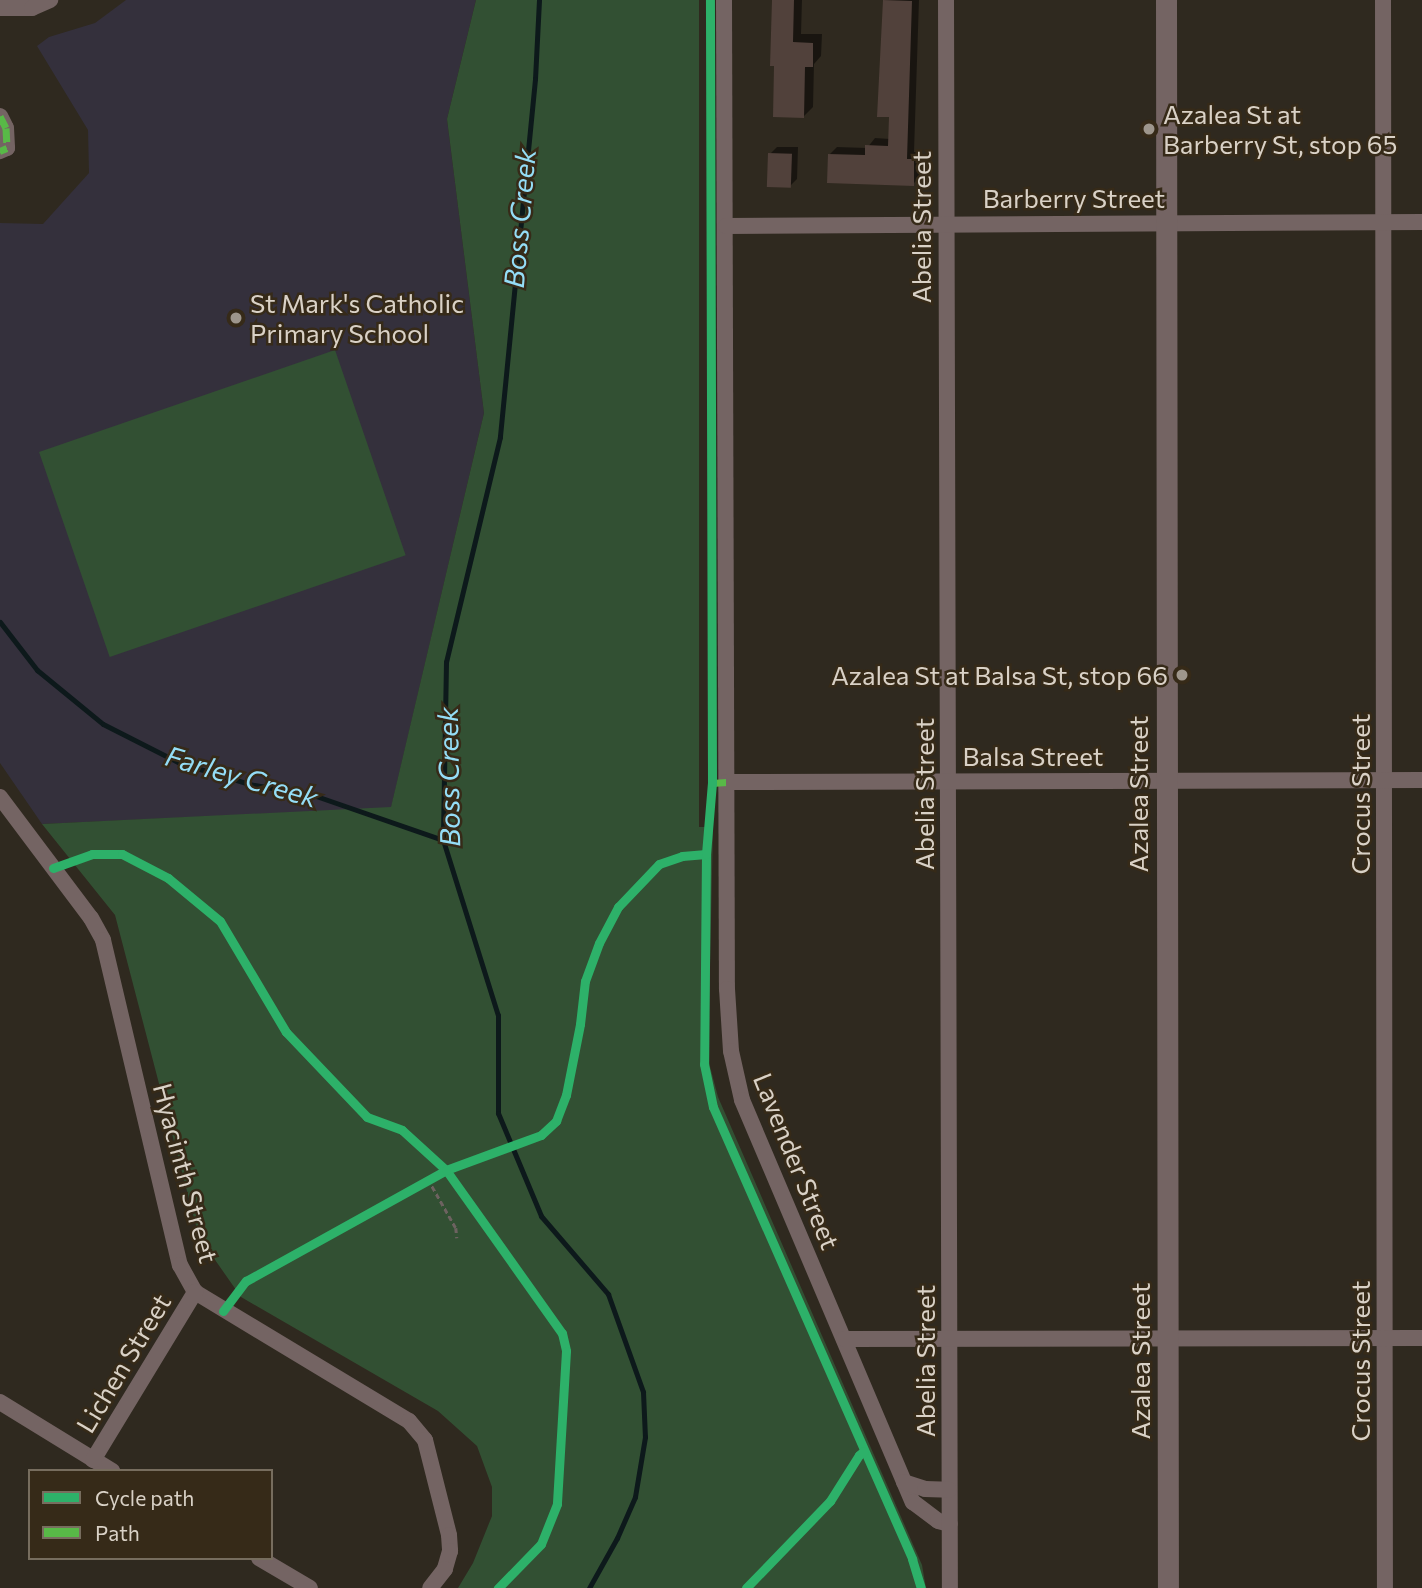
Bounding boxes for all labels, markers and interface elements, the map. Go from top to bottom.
place label: Azalea St at Barberry St, stop 65 [1163,98,1398,160]
marker: Azalea St at Barberry St, stop 65 [1141,121,1157,137]
water label: Boss Creek [496,147,542,289]
street label: Abelia Street [905,151,937,303]
street label: Barberry Street [983,182,1165,214]
place label: St Mark's Catholic Primary School [250,287,464,348]
marker: St Mark's Catholic Primary School [228,310,244,326]
place label: Azalea St at Balsa St, stop 66 [831,659,1168,691]
marker: Azalea St at Balsa St, stop 66 [1174,667,1190,683]
water label: Boss Creek [430,707,466,847]
street label: Crocus Street [1344,714,1376,874]
street label: Azalea Street [1122,716,1154,872]
street label: Abelia Street [908,718,940,870]
water label: Farley Creek [162,738,322,814]
street label: Balsa Street [963,740,1103,772]
street label: Lavender Street [747,1068,847,1254]
street label: Hyacinth Street [147,1080,225,1266]
street label: Crocus Street [1344,1281,1376,1441]
street label: Azalea Street [1124,1283,1156,1439]
street label: Abelia Street [909,1285,941,1437]
street label: Lichen Street [69,1288,177,1438]
legend [28,1469,273,1560]
text: Cycle path [95,1485,194,1510]
text: Path [95,1520,140,1545]

